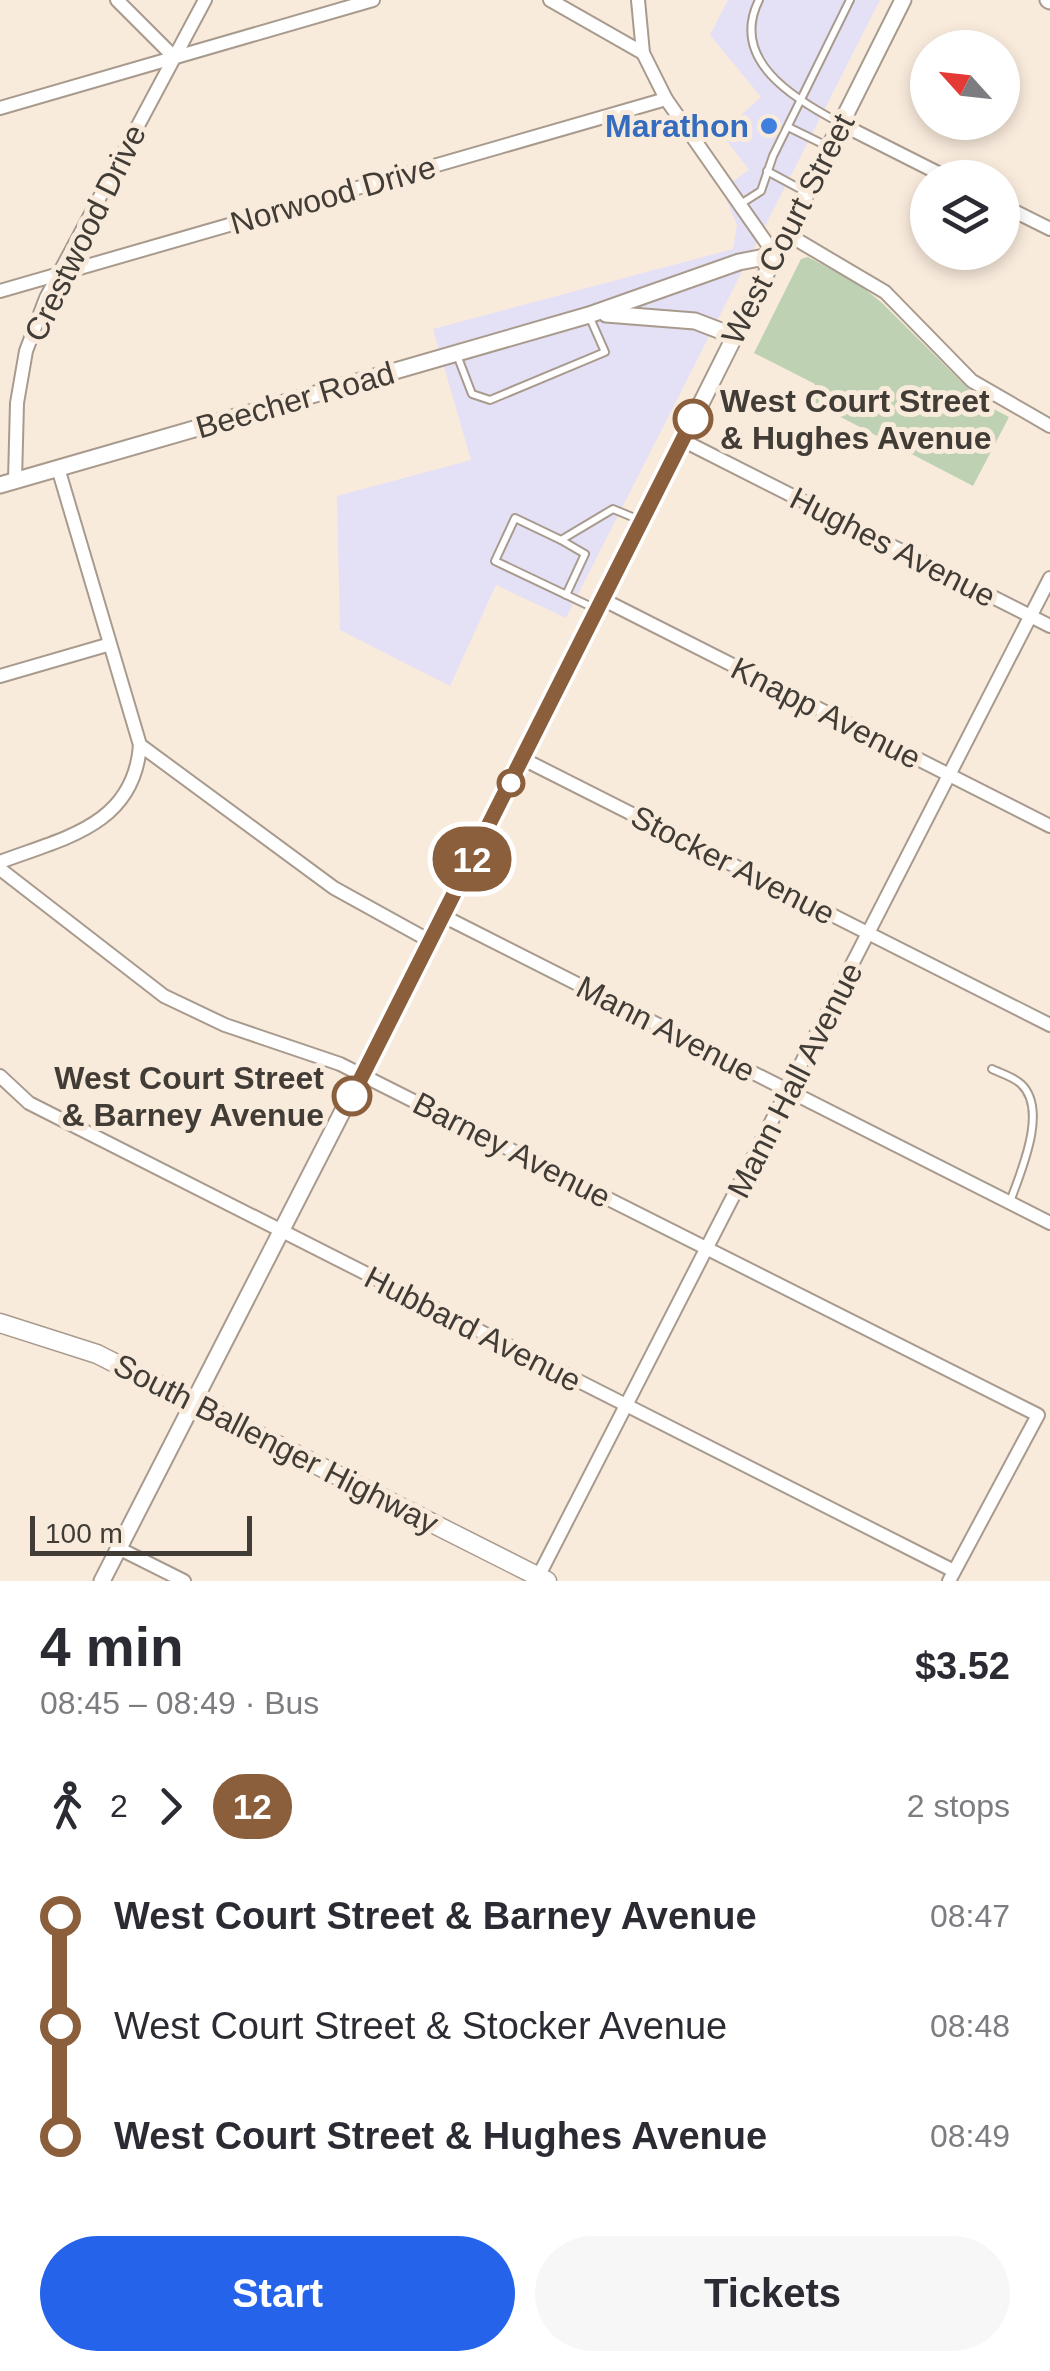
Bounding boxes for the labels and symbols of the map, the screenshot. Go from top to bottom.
north arrow [910,30,1020,140]
place label: Marathon [605,108,749,144]
street label: West Court Street [714,108,862,350]
marker: Marathon [758,115,780,137]
street label: Crestwood Drive [17,119,153,347]
street label: Norwood Drive [226,149,440,241]
street label: Beecher Road [192,355,398,445]
place label: West Court Street & Hughes Avenue [720,383,991,456]
marker: West Court Street & Hughes Avenue [674,400,712,438]
street label: Hughes Avenue [784,480,1002,614]
street label: Knapp Avenue [725,650,927,776]
unlabelled marker [498,770,524,796]
street label: Stocker Avenue [625,798,841,932]
line badge: 12 [427,826,517,892]
street label: Mann Hall Avenue [720,956,870,1204]
street label: Mann Avenue [571,969,761,1089]
place label: West Court Street & Barney Avenue [54,1060,324,1133]
marker: West Court Street & Barney Avenue [333,1077,371,1115]
street label: Barney Avenue [407,1085,617,1215]
street label: Hubbard Avenue [359,1259,587,1399]
street label: South Ballenger Highway [108,1346,444,1542]
scale bar [30,1511,252,1556]

